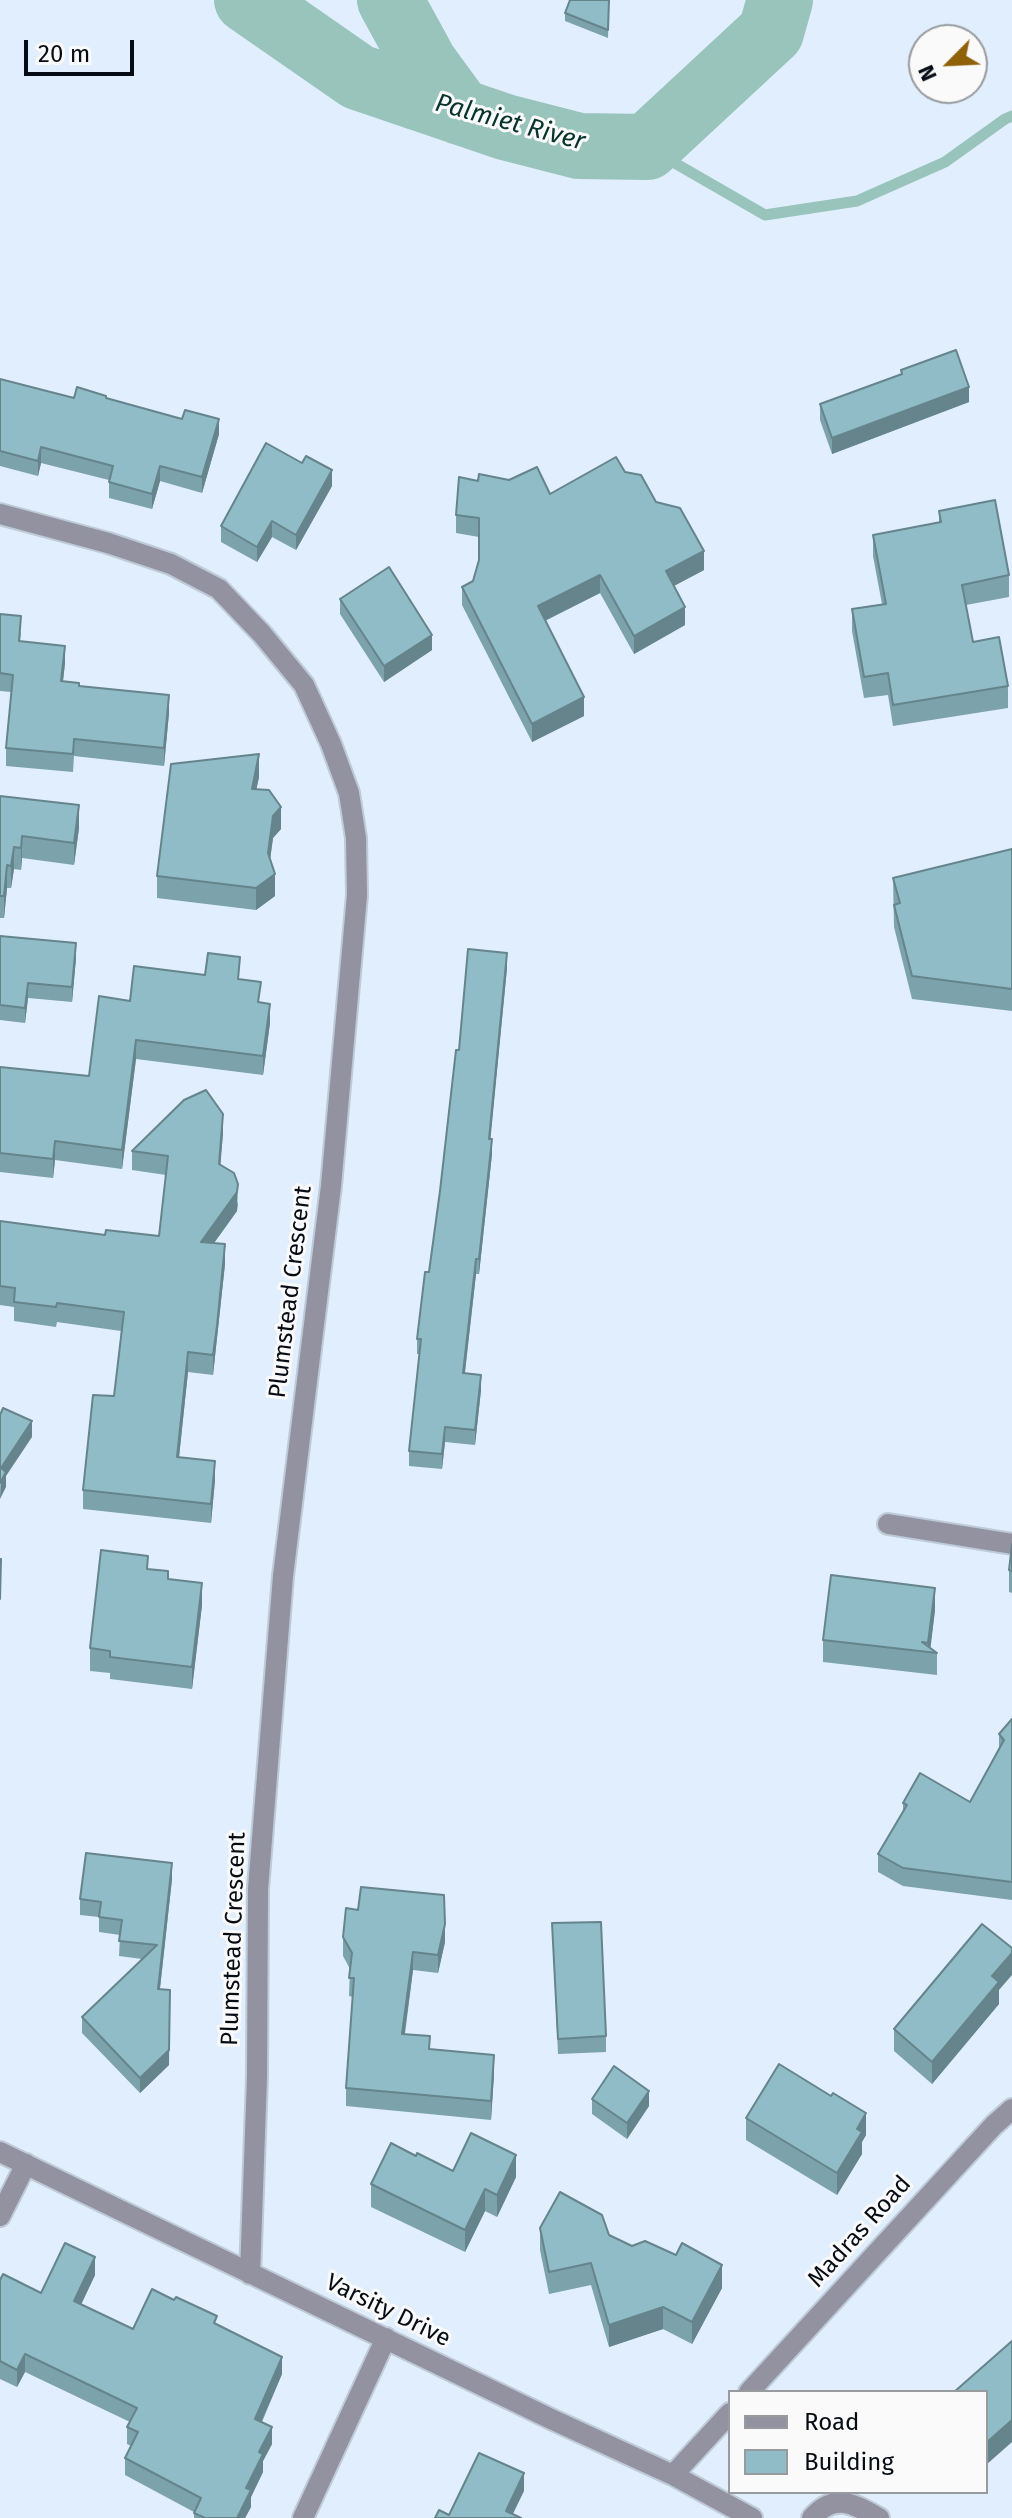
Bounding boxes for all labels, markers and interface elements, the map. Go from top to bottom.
scale bar [28,24,138,74]
north arrow [908,24,988,104]
text: 20 m [38,40,90,68]
text: N [912,61,943,85]
water label: Palmiet River [432,88,588,158]
street label: Plumstead Crescent [264,1184,318,1400]
street label: Plumstead Crescent [216,1832,252,2046]
street label: Madras Road [802,2170,918,2294]
street label: Varsity Drive [321,2268,455,2354]
legend [728,2390,988,2494]
text: Road [804,2408,859,2436]
text: Building [804,2448,894,2476]

